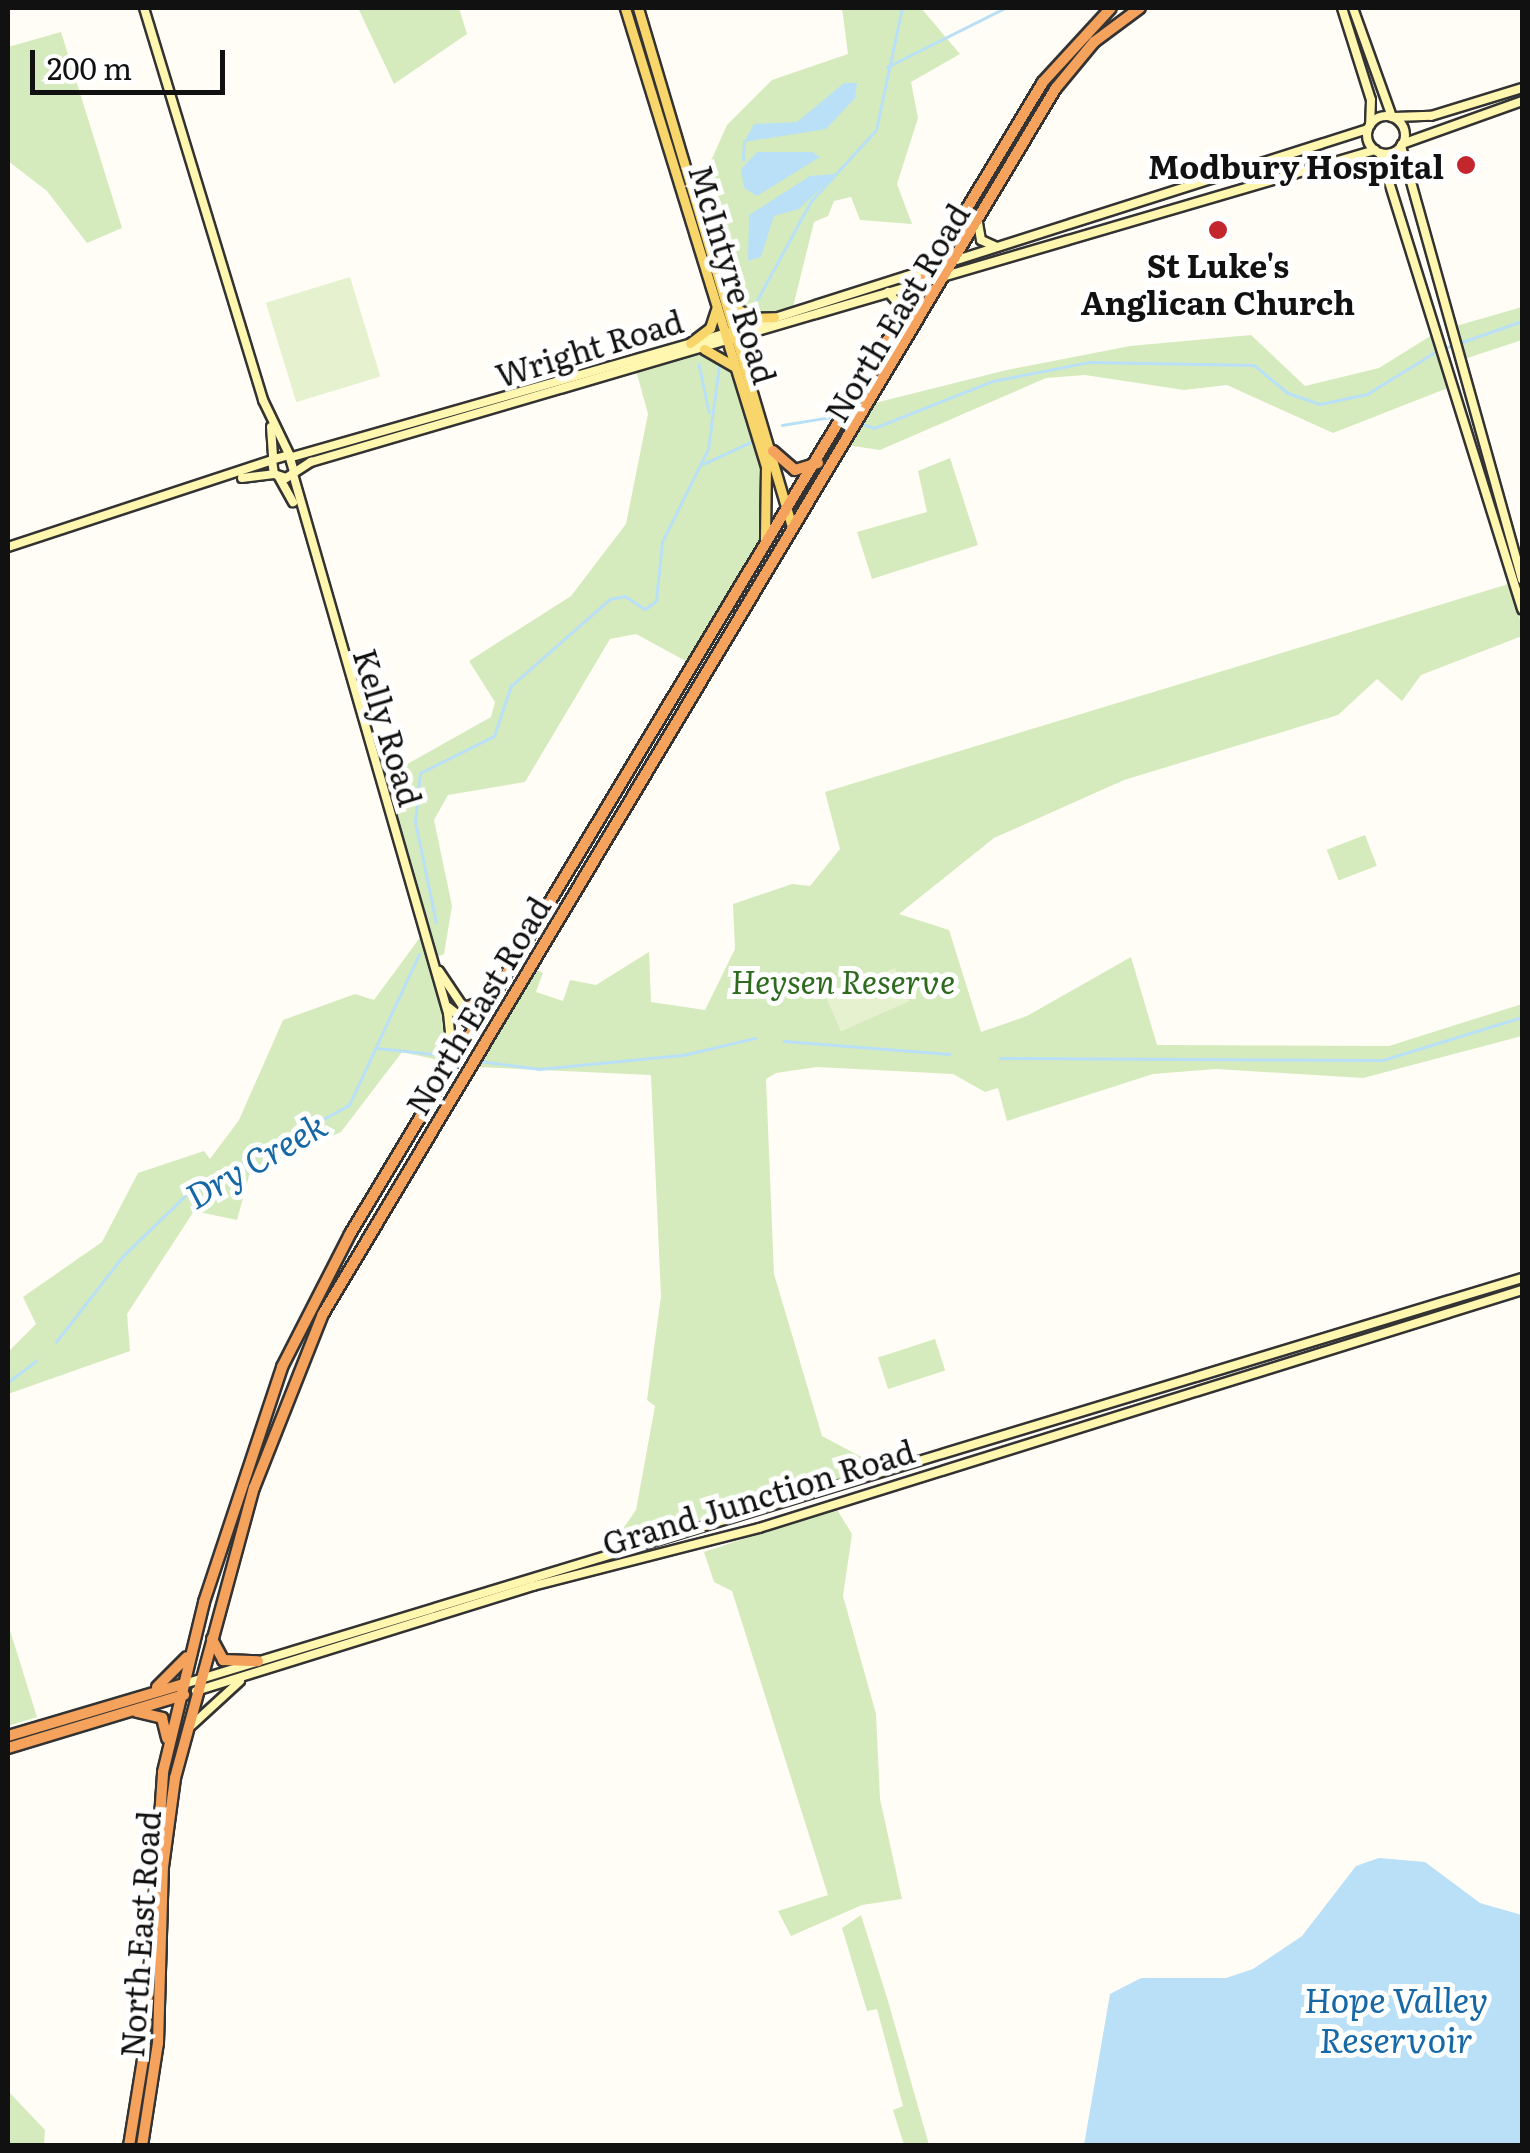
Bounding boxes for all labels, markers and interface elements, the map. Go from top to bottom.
scale bar [35,30,230,92]
text: 200 m [47,45,132,89]
place label: Modbury Hospital [1148,146,1444,184]
marker: Modbury Hospital [1453,152,1479,178]
street label: McIntyre Road [682,160,786,388]
street label: North East Road [816,196,976,428]
marker: St Luke's Anglican Church [1207,219,1229,241]
place label: St Luke's Anglican Church [1081,246,1355,321]
street label: Wright Road [491,300,687,394]
street label: Kelly Road [347,644,431,810]
street label: North East Road [397,889,557,1121]
park label: Heysen Reserve [731,961,955,999]
water label: Dry Creek [177,1102,333,1216]
street label: Grand Junction Road [597,1430,919,1562]
street label: North East Road [111,1809,167,2059]
water label: Hope Valley Reservoir [1304,1977,1488,2059]

